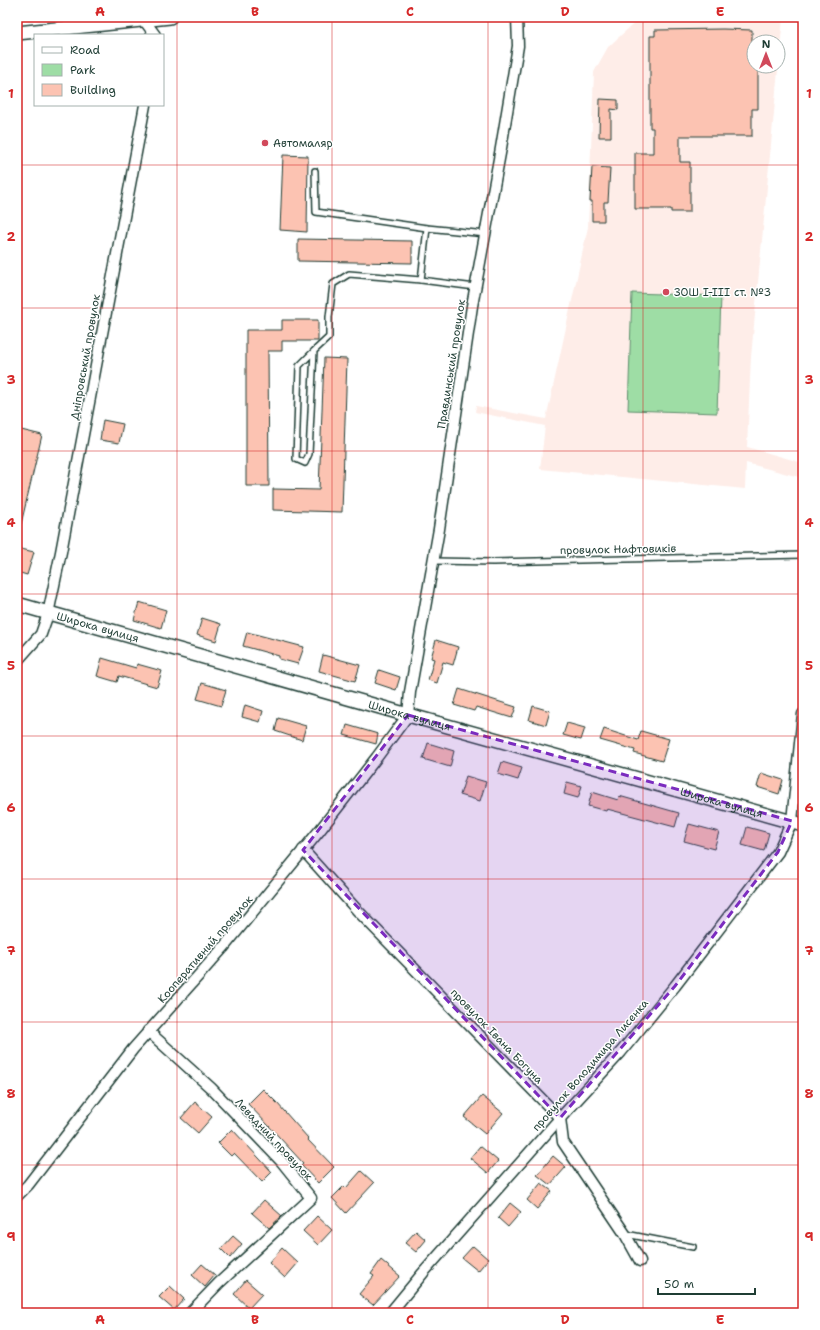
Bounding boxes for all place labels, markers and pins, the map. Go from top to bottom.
place label: Автомаляр [273,136,333,151]
marker: Автомаляр [260,138,270,148]
place label: ЗОШ І-ІІІ ст. №3 [674,285,771,300]
marker: ЗОШ І-ІІІ ст. №3 [661,287,671,297]

